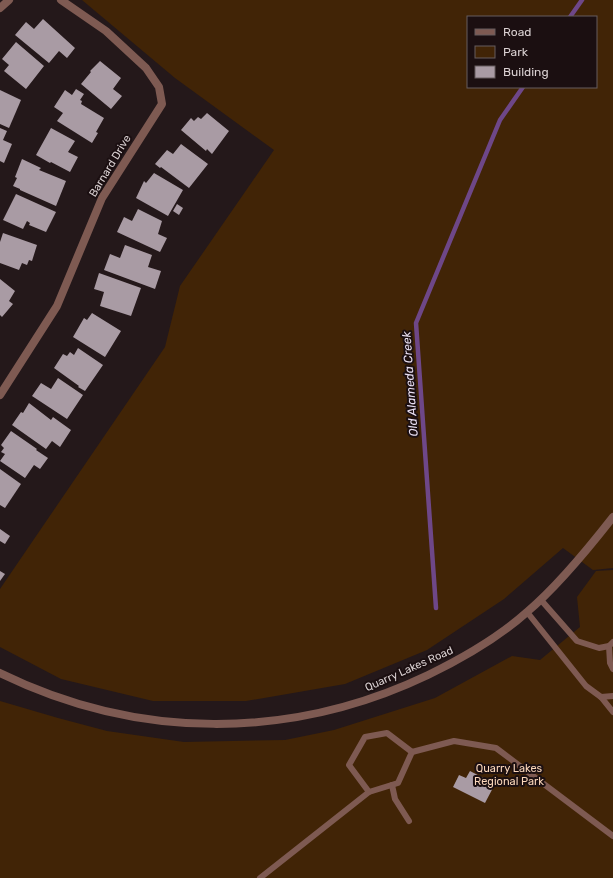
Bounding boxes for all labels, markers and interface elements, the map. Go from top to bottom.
legend [467,16,597,88]
text: Road [503,25,531,39]
text: Park [503,45,529,59]
text: Building [503,65,549,79]
street label: Barnard Drive [86,133,134,199]
water label: Old Alameda Creek [399,330,421,437]
street label: Quarry Lakes Road [363,644,455,694]
park label: Quarry Lakes Regional Park [474,762,544,788]

